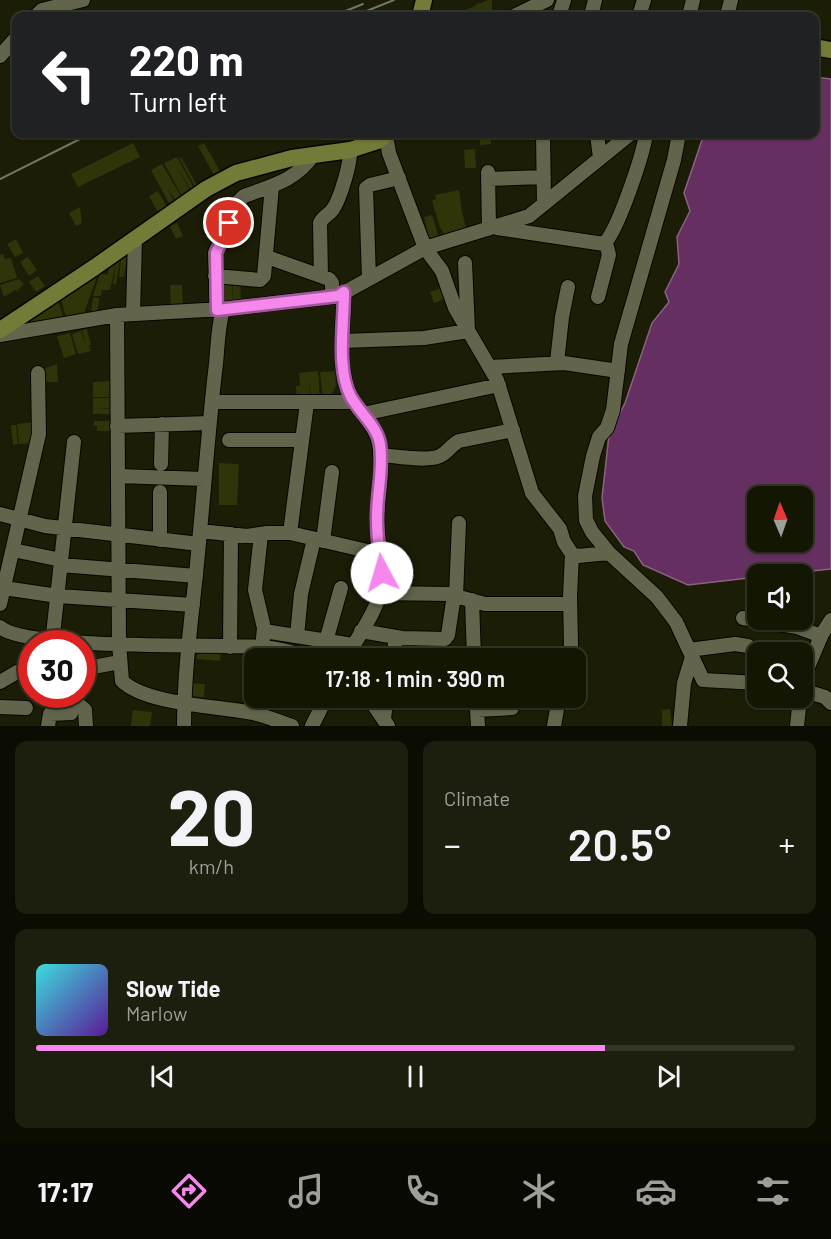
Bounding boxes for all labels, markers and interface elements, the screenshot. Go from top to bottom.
text: 220 m [129,34,243,84]
icon: left [30,36,108,114]
text: Turn left [129,85,227,117]
pin [203,197,254,248]
icon: arrive [212,206,245,239]
north arrow [747,486,813,552]
map controls [747,486,813,708]
position arrow [350,541,414,605]
button: sound [747,564,813,630]
speed limit sign: 30 [18,630,96,708]
button: search [747,642,813,708]
text: 17:18 · 1 min · 390 m [325,665,505,691]
text: 20 [167,768,256,862]
text: Climate [444,786,510,810]
text: 20.5° [568,816,671,870]
text: − [444,824,461,864]
text: + [778,824,795,864]
text: km/h [189,854,234,878]
text: Slow Tide [126,975,221,1001]
text: Marlow [126,1001,187,1025]
icon: previous [146,1060,179,1093]
icon: pause [399,1060,432,1093]
icon: next [652,1060,685,1093]
icon: directions [168,1170,210,1212]
icon: music [285,1170,327,1212]
icon: phone [401,1170,443,1212]
icon: climate [518,1170,560,1212]
icon: car [635,1170,677,1212]
icon: filters [752,1170,794,1212]
text: 17:17 [37,1175,93,1207]

